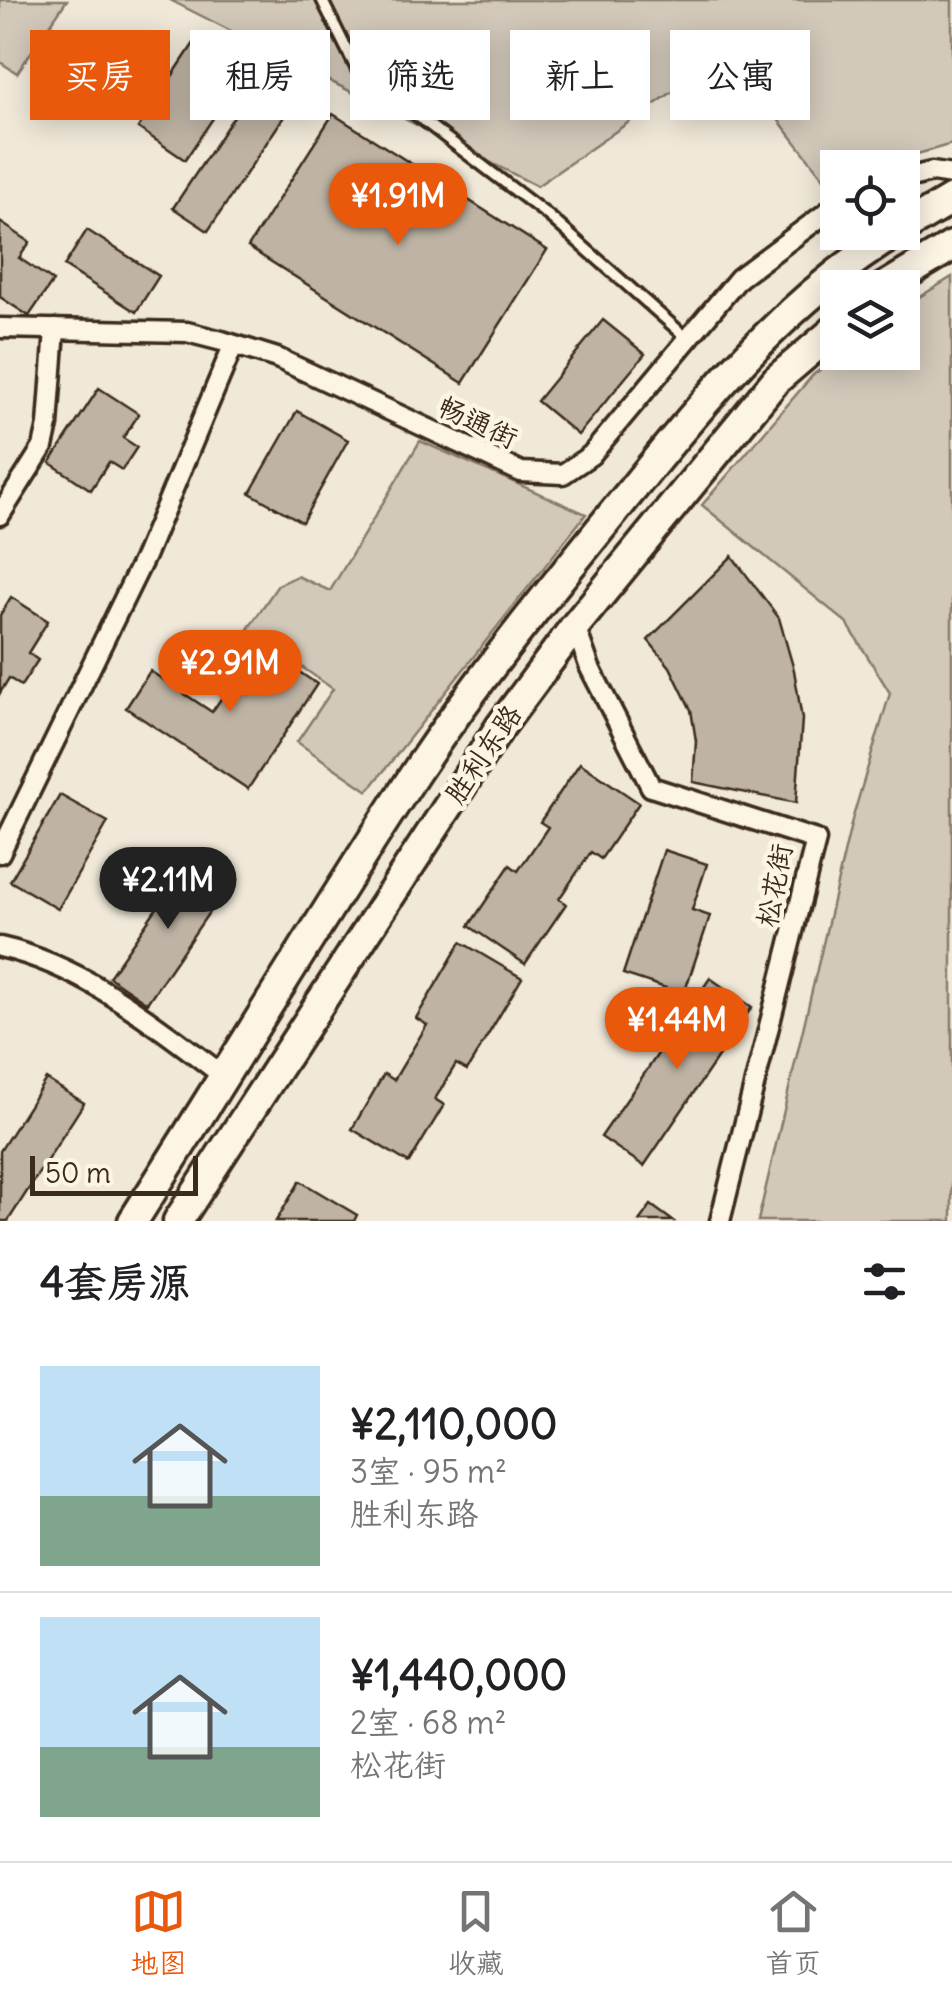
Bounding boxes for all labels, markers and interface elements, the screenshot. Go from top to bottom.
chip: 买房 [30,30,170,120]
chip: 租房 [190,30,330,120]
chip: 筛选 [350,30,490,120]
chip: 新上 [510,30,650,120]
chip: 公寓 [670,30,810,120]
map controls [820,150,920,370]
button: locate [820,150,920,250]
pin: ¥1.91M [317,163,479,248]
text: ¥1.91M [350,175,446,216]
button: layers [820,270,920,370]
street label: 畅通街 [432,388,524,456]
pin: ¥2.91M [149,630,311,715]
text: ¥2.91M [180,642,280,683]
street label: 胜利东路 [437,698,529,810]
street label: 松花街 [748,840,800,930]
pin: ¥2.11M [87,847,249,932]
text: ¥2.11M [122,859,215,900]
pin: ¥1.44M [596,987,758,1072]
text: ¥1.44M [627,999,727,1040]
scale bar [30,1151,198,1196]
text: 50 m [45,1155,111,1191]
icon: filters [857,1254,912,1309]
text: 4套房源 [40,1256,190,1308]
text: ¥2,110,000 [350,1398,557,1450]
icon: home [120,1406,240,1526]
text: 3室 · 95 m² [350,1451,507,1492]
text: 胜利东路 [350,1493,478,1534]
text: ¥1,440,000 [350,1649,567,1701]
icon: home [120,1657,240,1777]
text: 2室 · 68 m² [350,1702,506,1743]
text: 松花街 [350,1744,446,1785]
tab: 地图 [131,1884,187,1981]
tab: 收藏 [448,1884,504,1981]
tab: 首页 [765,1884,821,1981]

